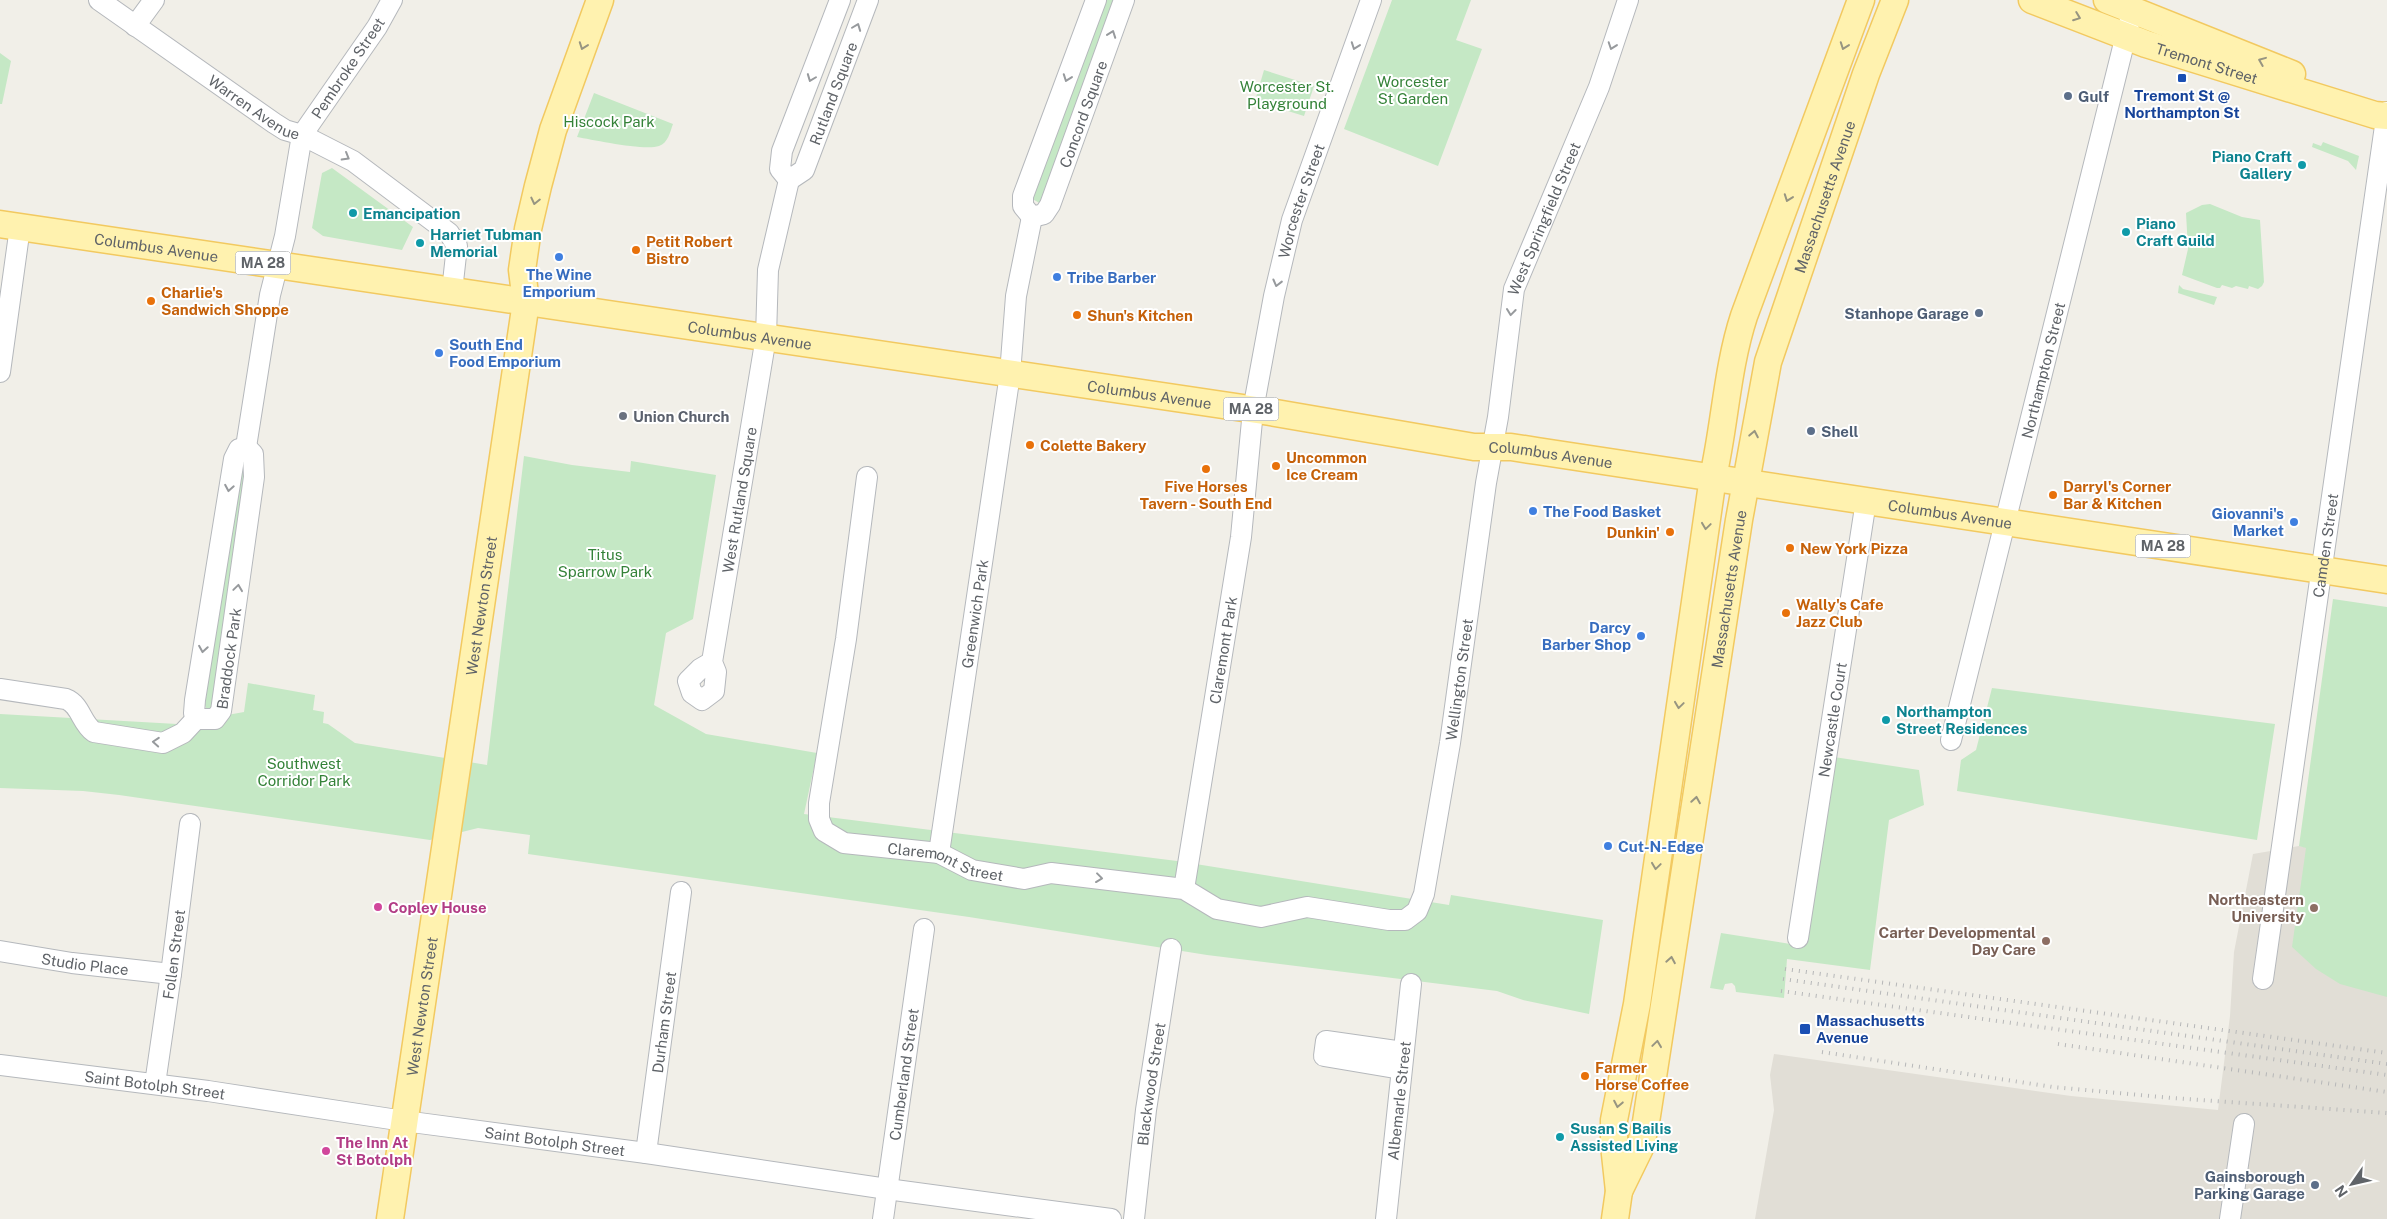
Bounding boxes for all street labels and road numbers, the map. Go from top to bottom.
street label: Pembroke Street [308,14,388,122]
street label: Rutland Square [806,39,860,147]
street label: Tremont Street [2154,39,2260,87]
street label: Concord Square [1056,58,1110,170]
street label: Warren Avenue [205,71,302,142]
street label: Massachusetts Avenue [1790,118,1858,275]
street label: West Springfield Street [1504,139,1583,298]
street label: Worcester Street [1275,141,1327,260]
street label: Columbus Avenue [93,230,220,265]
road number: MA 28 [236,252,290,274]
street label: Northampton Street [2018,300,2068,440]
street label: Columbus Avenue [687,317,813,353]
street label: Columbus Avenue [1086,377,1213,412]
road number: MA 28 [1224,398,1278,420]
street label: West Rutland Square [718,425,759,574]
street label: Columbus Avenue [1489,439,1614,471]
street label: Camden Street [2309,492,2341,599]
street label: Columbus Avenue [1887,496,2013,532]
street label: Massachusetts Avenue [1708,508,1749,669]
road number: MA 28 [2136,534,2190,558]
street label: West Newton Street [462,535,500,677]
street label: Greenwich Park [958,558,991,669]
street label: Claremont Park [1206,595,1240,705]
street label: Braddock Park [213,607,244,710]
street label: Wellington Street [1442,617,1476,742]
street label: Newcastle Court [1815,661,1849,778]
street label: Claremont Street [887,839,1005,884]
street label: Follen Street [159,908,188,1000]
street label: West Newton Street [403,935,440,1077]
street label: Studio Place [40,950,130,978]
street label: Durham Street [648,970,679,1074]
street label: Cumberland Street [886,1007,921,1142]
street label: Blackwood Street [1134,1021,1168,1147]
street label: Albemarle Street [1384,1040,1413,1161]
street label: Saint Botolph Street [83,1067,227,1102]
street label: Saint Botolph Street [483,1123,626,1159]

